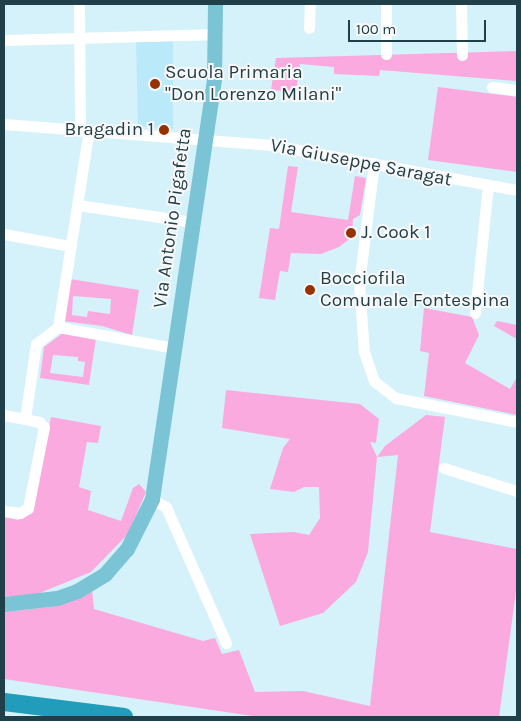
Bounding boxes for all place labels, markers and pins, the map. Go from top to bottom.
place label: Scuola Primaria "Don Lorenzo Milani" [165,62,341,106]
marker: Scuola Primaria "Don Lorenzo Milani" [149,78,161,90]
place label: Bragadin 1 [65,119,154,141]
marker: Bragadin 1 [158,124,170,136]
place label: J. Cook 1 [361,222,430,244]
marker: J. Cook 1 [345,227,357,239]
place label: Bocciofila Comunale Fontespina [320,268,510,312]
marker: Bocciofila Comunale Fontespina [304,284,316,296]

